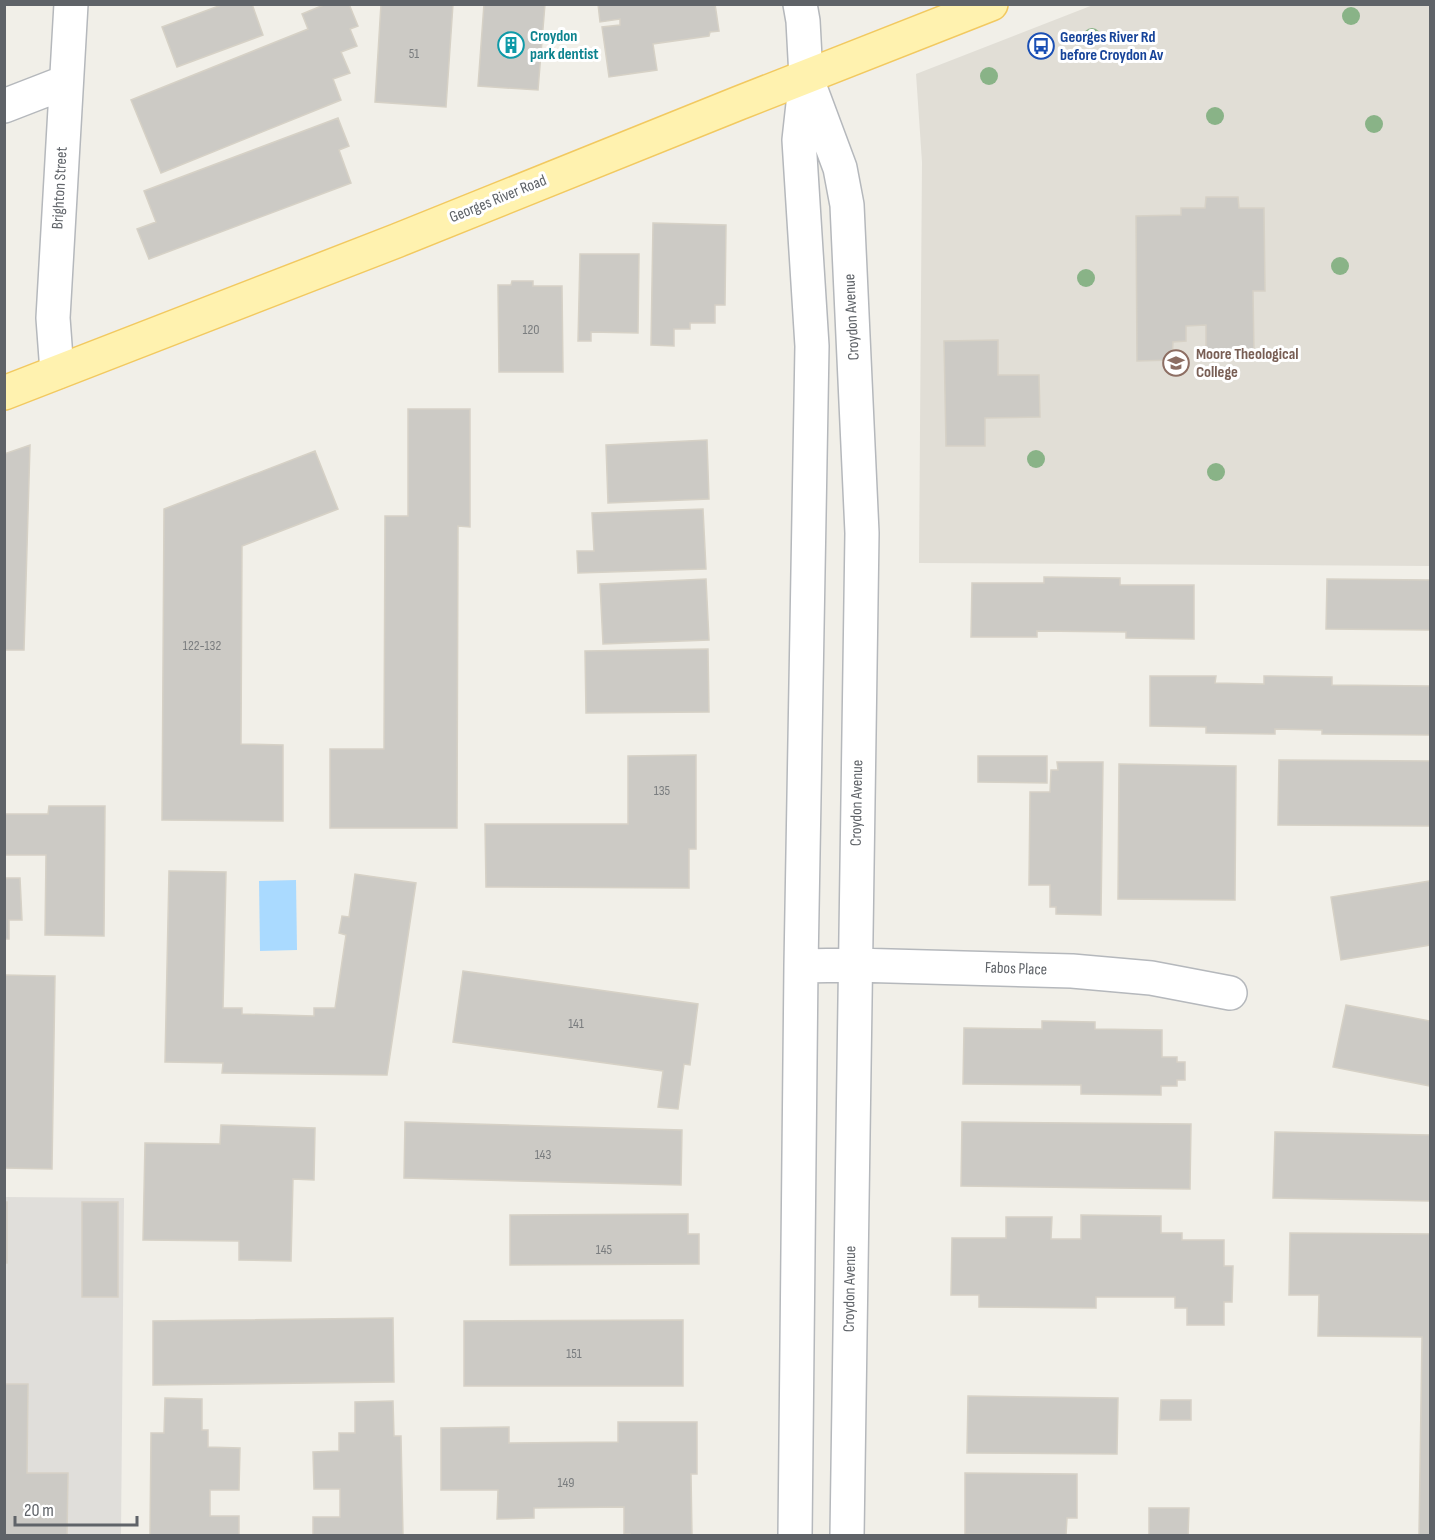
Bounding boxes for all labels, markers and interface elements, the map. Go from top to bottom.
place label: Croydon park dentist [530,27,599,64]
place label: Georges River Rd before Croydon Av [1060,28,1164,65]
building icon: Croydon park dentist [496,30,526,60]
bus stop icon: Georges River Rd before Croydon Av [1026,31,1056,61]
house number: 51 [409,45,419,62]
street label: Brighton Street [48,146,72,230]
street label: Georges River Road [447,171,549,227]
street label: Croydon Avenue [840,273,864,361]
house number: 120 [522,321,540,338]
place label: Moore Theological College [1196,345,1299,382]
school or university icon: Moore Theological College [1161,348,1191,378]
house number: 122-132 [183,637,221,654]
street label: Croydon Avenue [847,760,867,846]
house number: 135 [654,782,671,799]
street label: Fabos Place [985,958,1047,980]
house number: 141 [568,1015,584,1032]
house number: 143 [535,1146,551,1163]
house number: 145 [596,1241,613,1258]
street label: Croydon Avenue [840,1246,860,1332]
house number: 151 [566,1345,582,1362]
house number: 149 [558,1474,574,1491]
scale bar [15,1489,136,1527]
text: 20 m [24,1500,54,1521]

